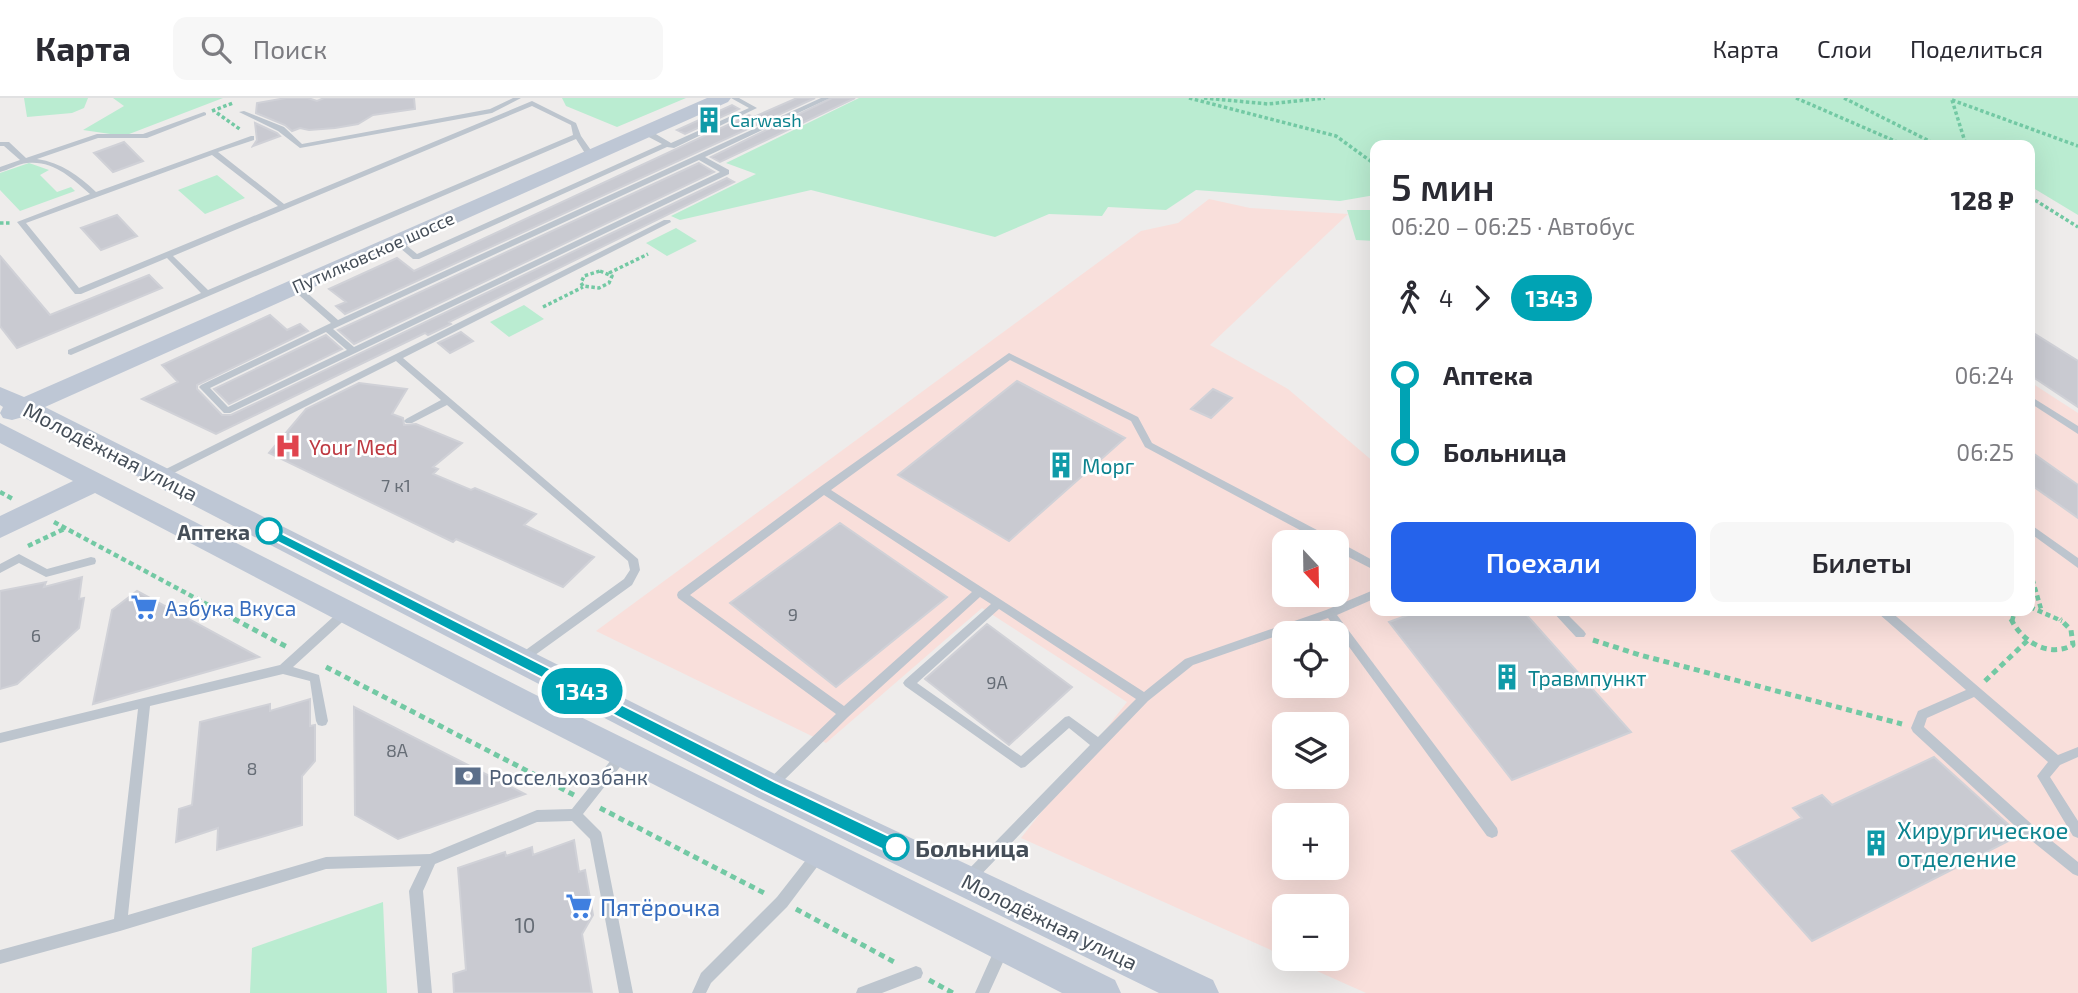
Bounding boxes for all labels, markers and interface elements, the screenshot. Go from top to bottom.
search box [173,17,663,80]
text: Карта [35,28,131,68]
icon: search [197,29,235,67]
text: Поиск [253,33,327,64]
text: Карта [1712,34,1779,63]
text: Слои [1817,34,1872,63]
text: Поделиться [1910,34,2043,63]
building icon: Carwash [694,105,724,135]
place label: Carwash [730,109,802,131]
text: 5 мин [1391,163,1495,209]
text: 128 ₽ [1950,184,2014,215]
street label: Путилковское шоссе [288,206,458,298]
text: 06:20 – 06:25 · Автобус [1391,212,1635,240]
icon: walk [1391,279,1429,317]
icon: forward [1463,279,1501,317]
text: 1343 [1525,283,1578,312]
text: 4 [1439,284,1453,312]
text: Аптека [1443,359,1533,390]
text: 06:24 [1954,361,2014,389]
street label: Молодёжная улица [19,396,202,507]
hospital icon: Your Med [273,431,303,461]
place label: Your Med [309,434,398,459]
text: Больница [1443,436,1567,467]
text: 06:25 [1956,438,2014,466]
building icon: Морг [1046,450,1076,480]
place label: Морг [1082,453,1135,478]
house number: 7 к1 [381,474,411,496]
marker: Аптека [256,518,282,544]
place label: Аптека [177,519,250,544]
button: Поехали [1391,522,1696,602]
button: Билеты [1710,522,2014,602]
north arrow [1272,530,1349,607]
map controls [1272,530,1349,971]
supermarket icon: Азбука Вкуса [129,592,159,622]
place label: Азбука Вкуса [165,595,296,621]
house number: 9 [788,603,798,625]
button: locate [1272,621,1349,698]
house number: 6 [31,624,41,646]
building icon: Травмпункт [1492,662,1522,692]
place label: Травмпункт [1528,665,1647,691]
line badge: 1343 [533,668,631,714]
house number: 9А [986,671,1009,693]
text: 1343 [556,676,608,705]
button: layers [1272,712,1349,789]
house number: 8А [386,739,409,761]
house number: 8 [247,757,257,779]
bank icon: Россельхозбанк [453,761,483,791]
place label: Россельхозбанк [489,764,648,789]
button: + [1272,803,1349,880]
place label: Хирургическое отделение [1897,815,2069,872]
building icon: Хирургическое отделение [1861,828,1891,858]
place label: Больница [915,833,1029,862]
marker: Больница [883,834,909,860]
street label: Молодёжная улица [958,868,1142,975]
supermarket icon: Пятёрочка [564,891,594,921]
place label: Пятёрочка [600,892,720,921]
button: − [1272,894,1349,971]
house number: 10 [514,912,536,937]

